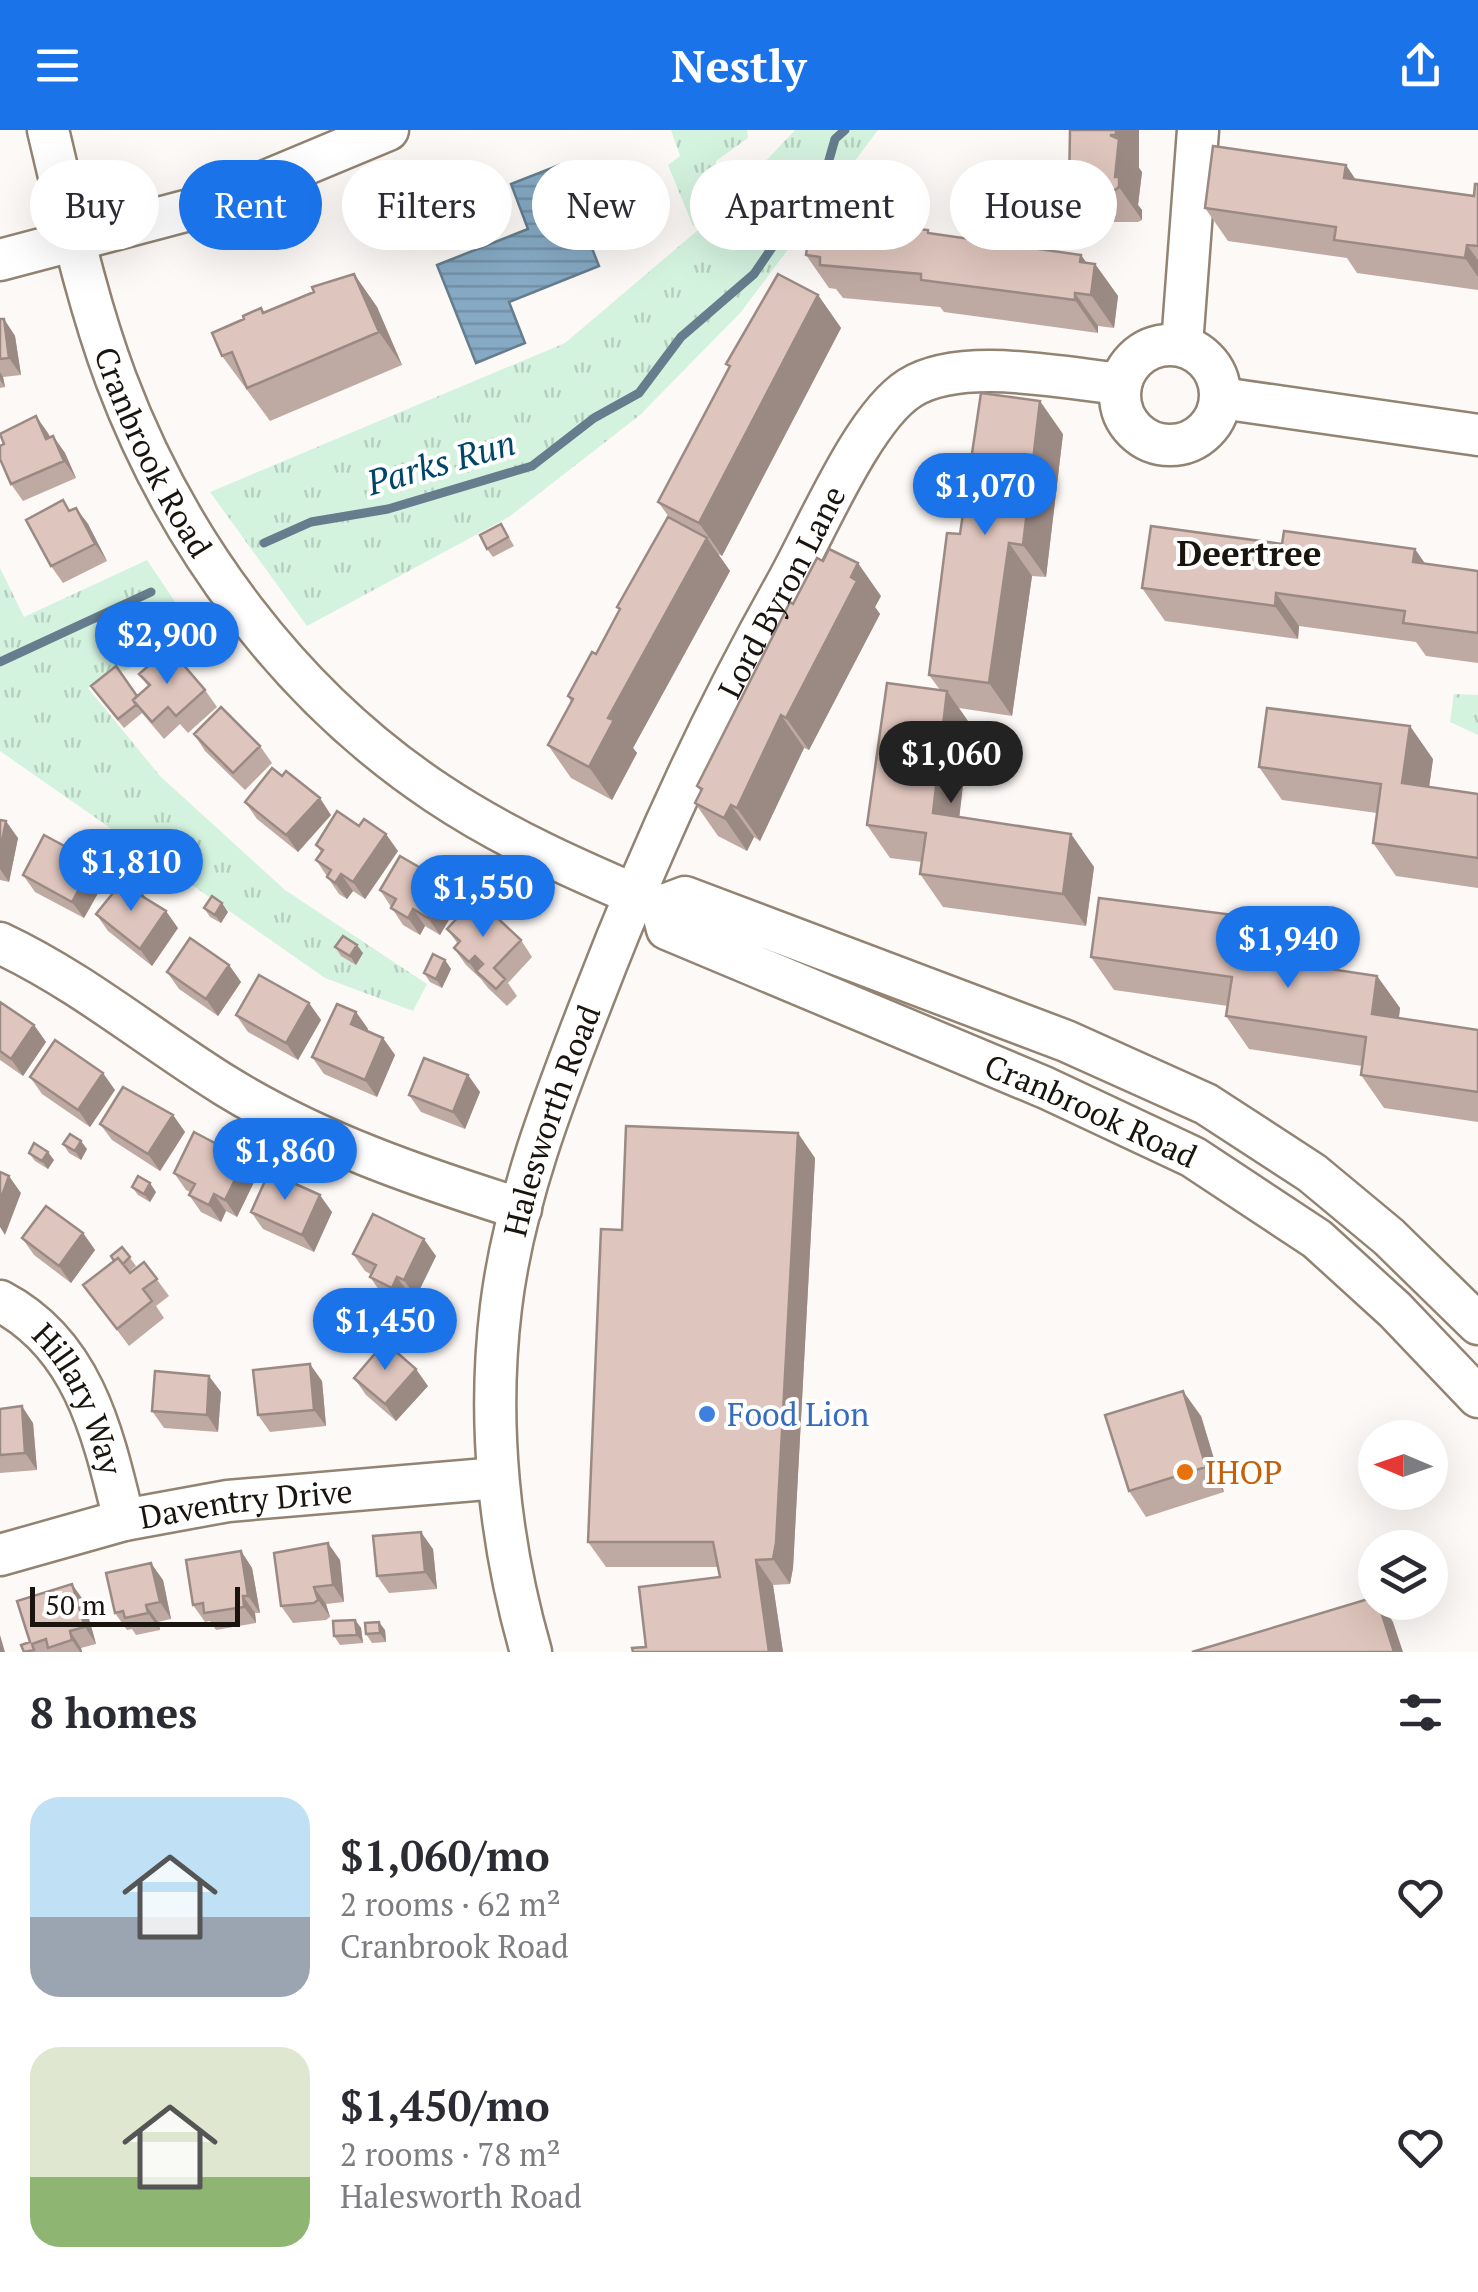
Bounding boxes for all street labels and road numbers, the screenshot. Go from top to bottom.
street label: Cranbrook Road [85,341,222,565]
street label: Lord Byron Lane [708,478,854,705]
street label: Halesworth Road [493,998,610,1241]
street label: Cranbrook Road [979,1044,1204,1177]
street label: Hillary Way [24,1313,133,1480]
street label: Daventry Drive [136,1469,354,1538]

